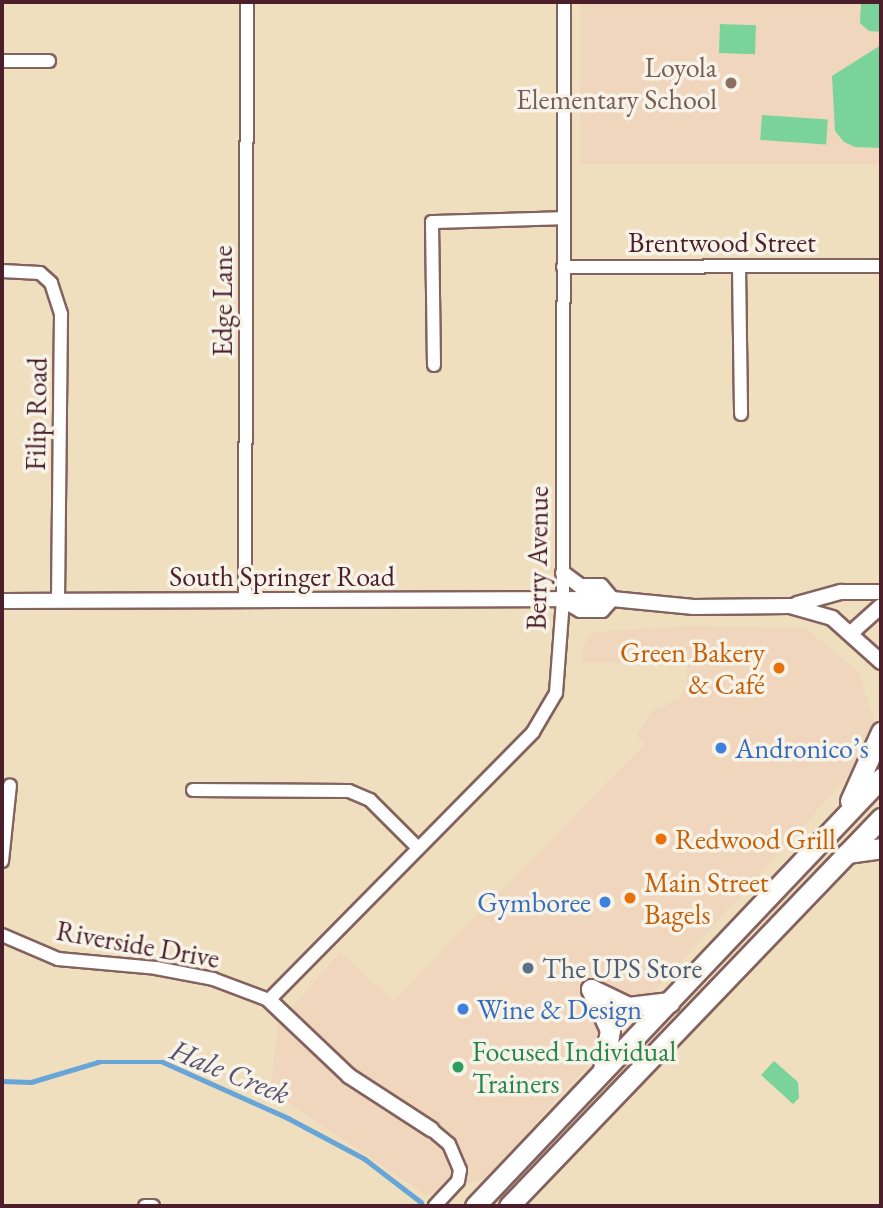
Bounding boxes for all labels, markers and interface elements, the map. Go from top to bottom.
place label: Loyola Elementary School [516,50,717,116]
marker: Loyola Elementary School [723,75,739,91]
street label: Brentwood Street [628,225,816,259]
street label: Edge Lane [205,245,239,357]
street label: Filip Road [18,357,54,471]
street label: Berry Avenue [519,486,555,630]
street label: South Springer Road [169,559,395,593]
place label: Green Bakery & Café [620,635,765,701]
marker: Green Bakery & Café [771,660,787,676]
place label: Andronico’s [735,731,869,765]
marker: Andronico’s [713,740,729,756]
place label: Redwood Grill [675,822,836,856]
marker: Redwood Grill [653,831,669,847]
place label: Main Street Bagels [644,865,769,931]
place label: Gymboree [477,885,591,919]
marker: Main Street Bagels [622,890,638,906]
marker: Gymboree [597,894,613,910]
street label: Riverside Drive [54,913,222,975]
place label: The UPS Store [542,951,702,985]
marker: The UPS Store [520,960,536,976]
place label: Wine & Design [477,992,642,1026]
marker: Wine & Design [455,1001,471,1017]
water label: Hale Creek [165,1032,295,1112]
place label: Focused Individual Trainers [472,1034,676,1100]
marker: Focused Individual Trainers [450,1059,466,1075]

